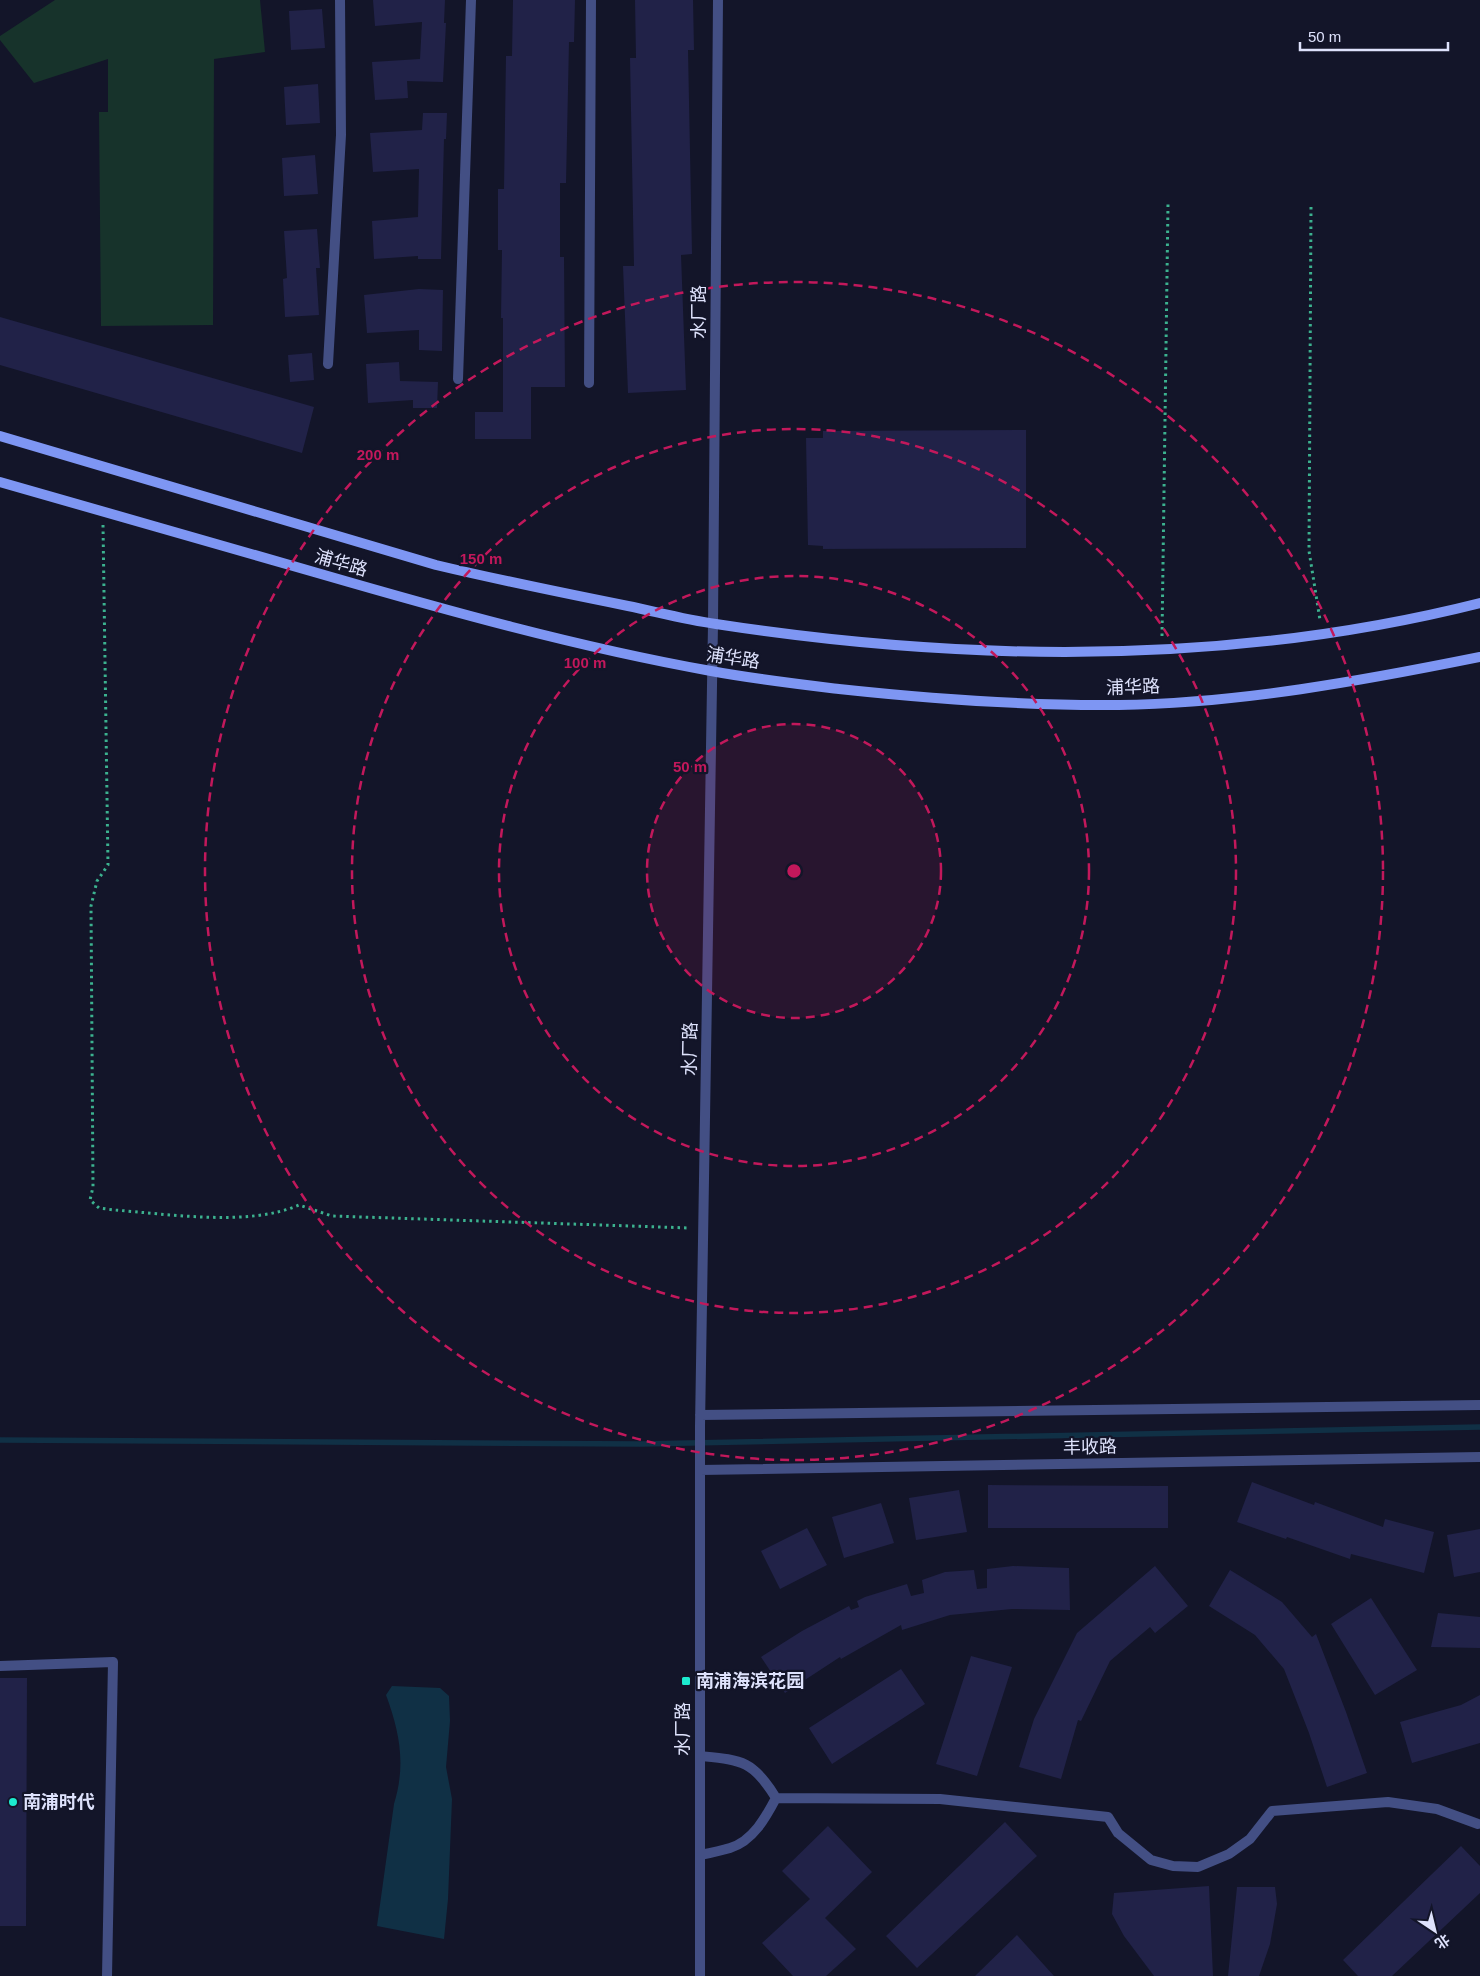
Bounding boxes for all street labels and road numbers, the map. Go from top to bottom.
street label: 水厂路 [689,285,709,339]
street label: 浦华路 [312,546,370,580]
street label: 浦华路 [705,644,761,672]
street label: 浦华路 [1106,676,1160,698]
street label: 水厂路 [680,1022,700,1076]
street label: 丰收路 [1063,1437,1117,1457]
street label: 水厂路 [673,1702,693,1756]

